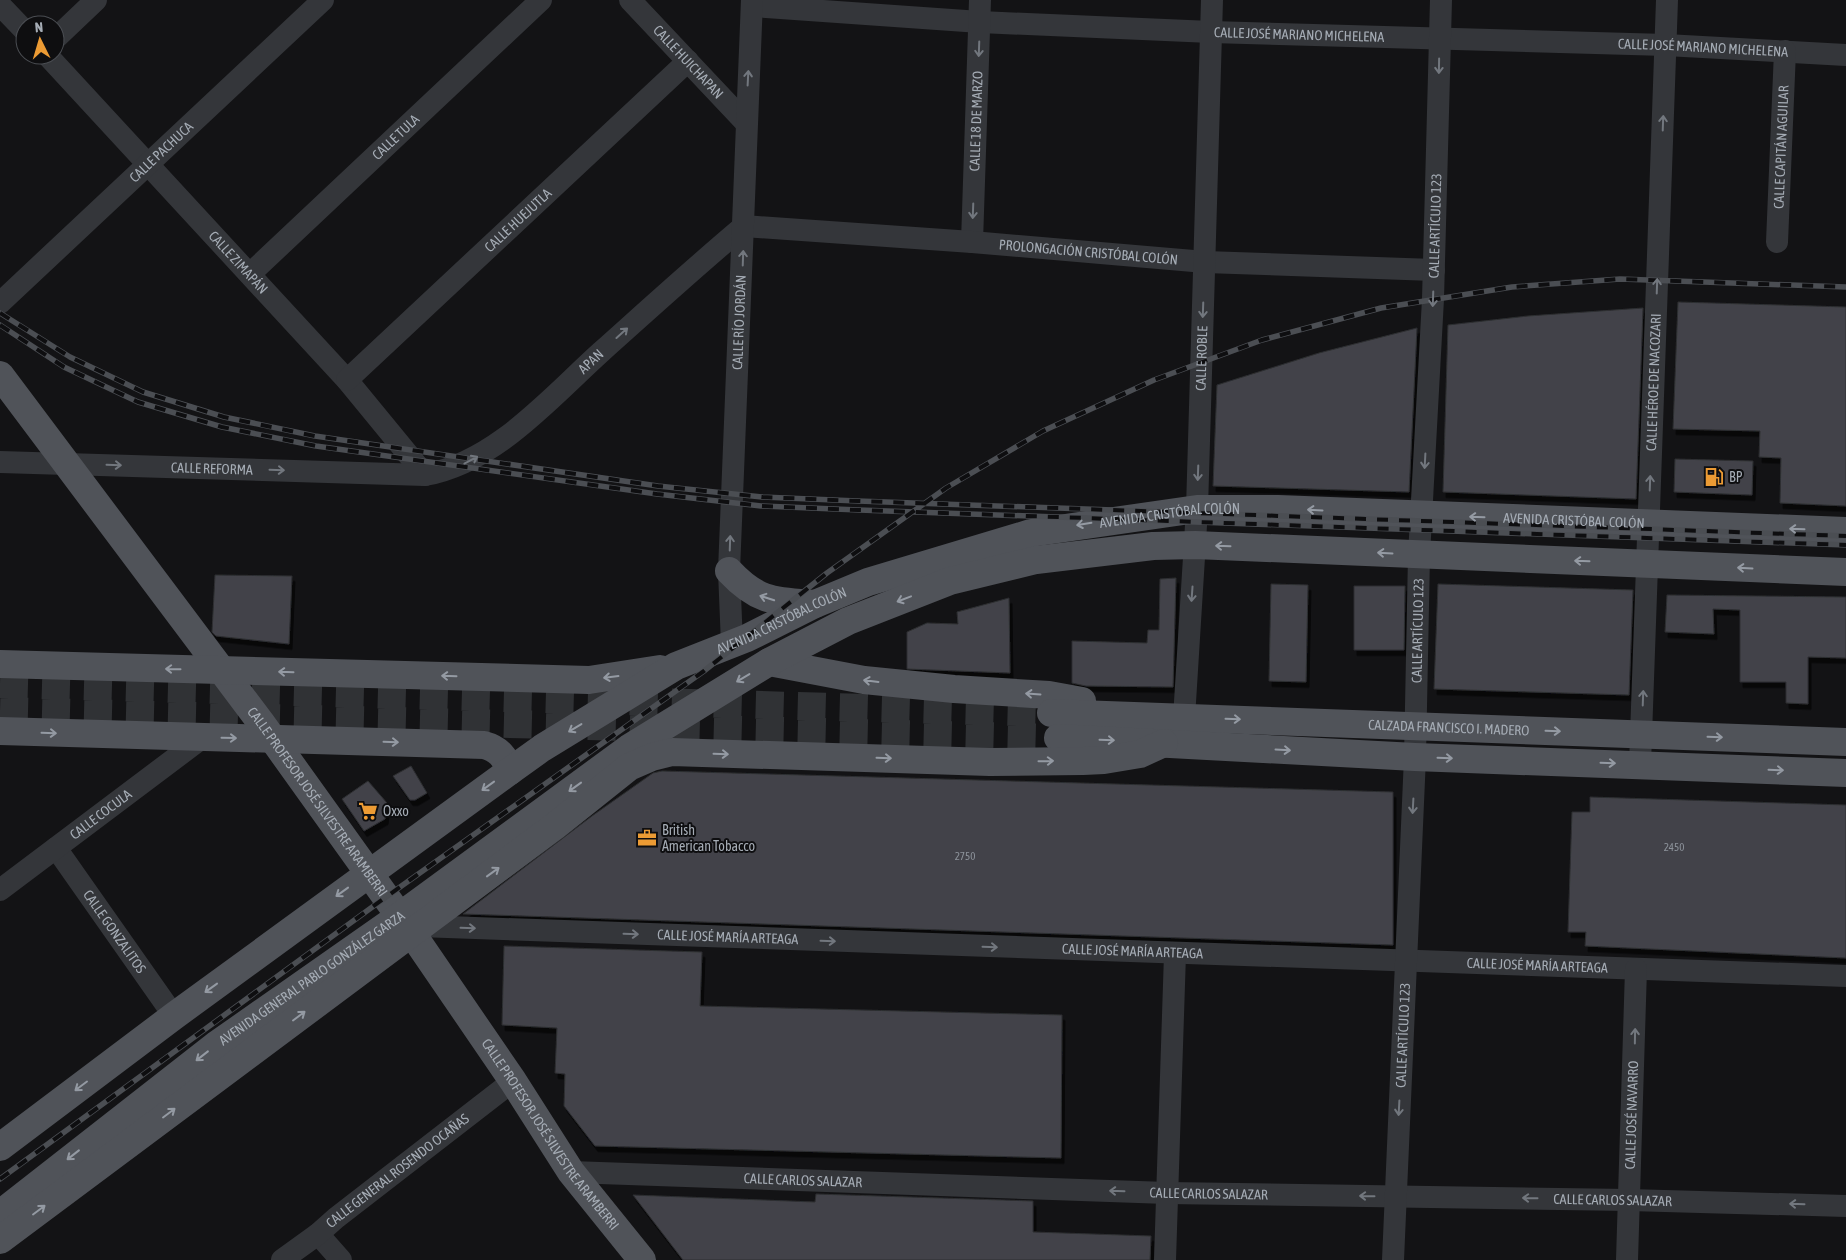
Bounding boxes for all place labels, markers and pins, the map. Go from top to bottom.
fuel station icon: BP [1703,466,1725,488]
place label: BP [1729,469,1743,485]
supermarket icon: Oxxo [357,800,379,822]
place label: Oxxo [383,803,409,819]
place label: British American Tobacco [662,822,755,854]
office icon: British American Tobacco [636,827,658,849]

